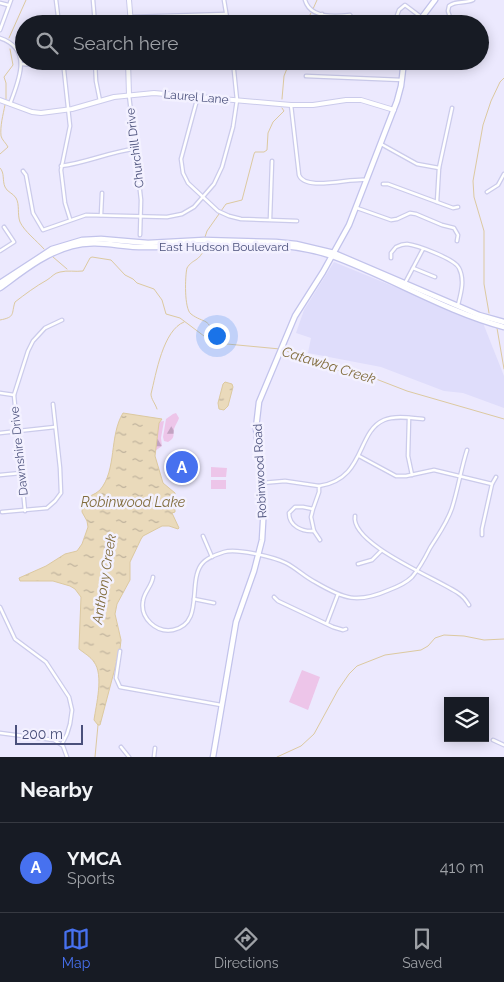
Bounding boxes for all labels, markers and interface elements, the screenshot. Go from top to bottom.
search box [15,15,489,70]
icon: search [33,29,61,57]
text: Search here [73,32,179,54]
street label: Laurel Lane [163,87,229,107]
street label: Churchill Drive [123,107,147,189]
street label: East Hudson Boulevard [159,240,289,254]
your location [204,323,230,349]
water label: Catawba Creek [280,343,378,387]
street label: Dawnshire Drive [7,406,31,496]
street label: Robinwood Road [251,423,269,519]
pin: A [166,448,198,486]
water label: Robinwood Lake [81,494,186,510]
water label: Anthony Creek [89,532,119,626]
map controls [444,697,489,742]
button: layers [444,697,489,742]
scale bar [15,722,82,745]
text: 200 m [22,726,63,742]
text: Nearby [20,777,93,802]
text: YMCA [67,847,122,869]
text: A [31,858,41,877]
text: 410 m [440,858,484,877]
text: Sports [67,869,115,888]
tab: Map [62,925,90,971]
tab: Directions [214,925,279,971]
tab: Saved [402,925,442,971]

